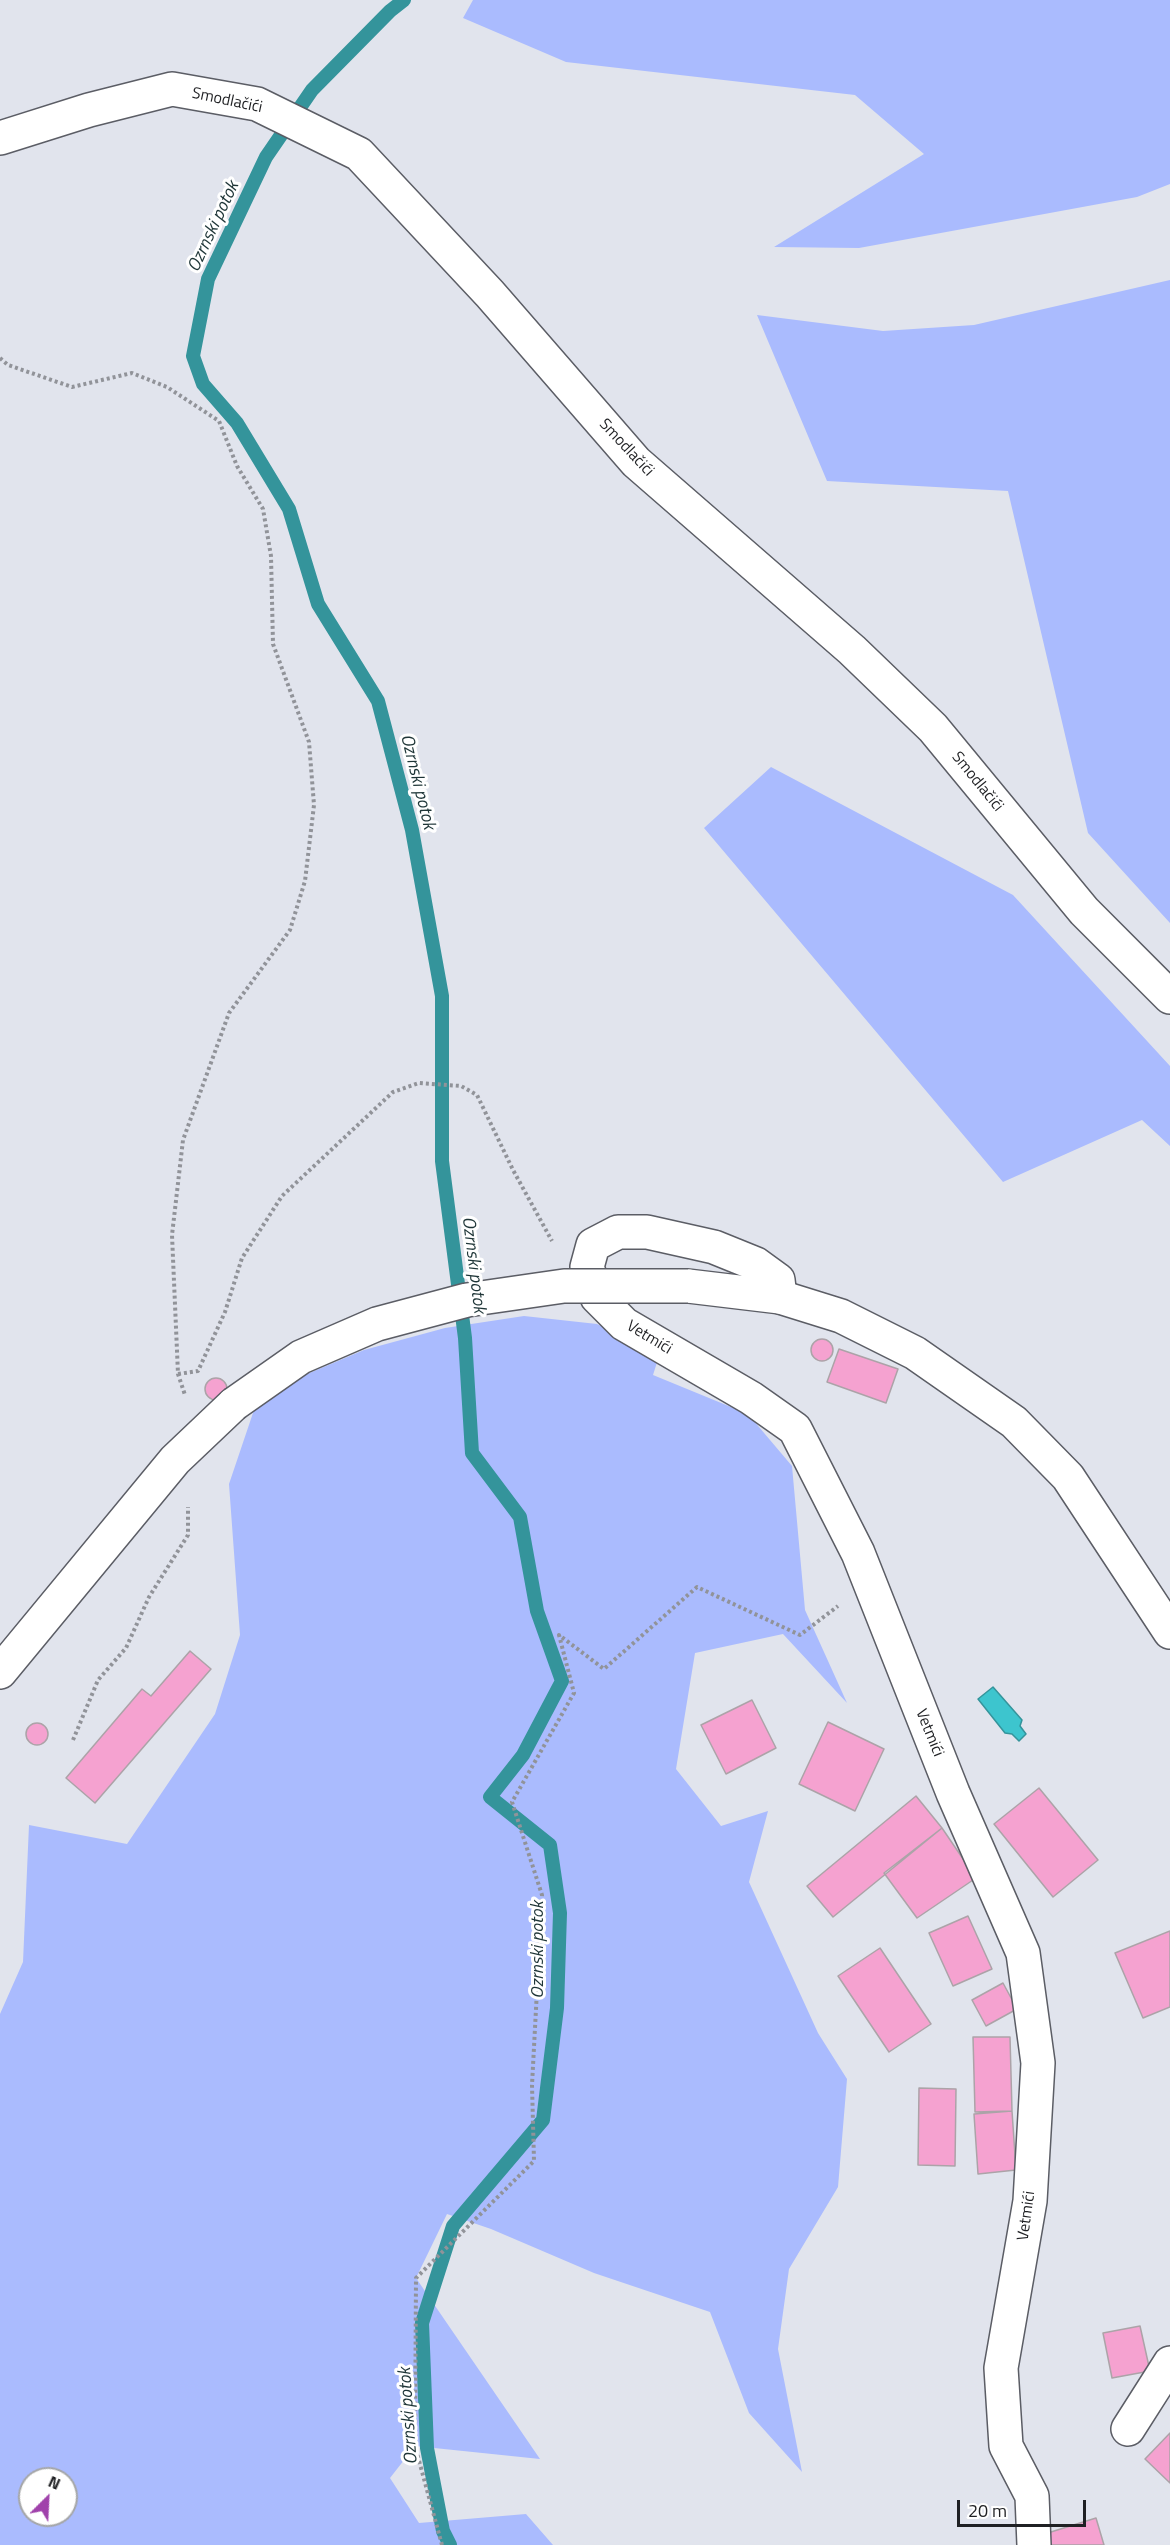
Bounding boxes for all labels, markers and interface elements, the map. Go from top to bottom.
street label: Smodlačići [190,84,264,118]
water label: Ozrnski potok [184,178,244,276]
street label: Smodlačići [595,415,657,481]
water label: Ozrnski potok [395,732,439,832]
street label: Smodlačići [947,748,1007,816]
water label: Ozrnski potok [456,1215,490,1315]
street label: Vetmići [623,1317,675,1359]
street label: Vetmići [911,1706,947,1760]
water label: Ozrnski potok [528,1901,550,1999]
street label: Vetmići [1014,2190,1040,2242]
water label: Ozrnski potok [395,2367,423,2465]
north arrow [18,2467,78,2527]
text: N [45,2469,64,2496]
scale bar [960,2488,1089,2526]
text: 20 m [968,2497,1007,2524]

